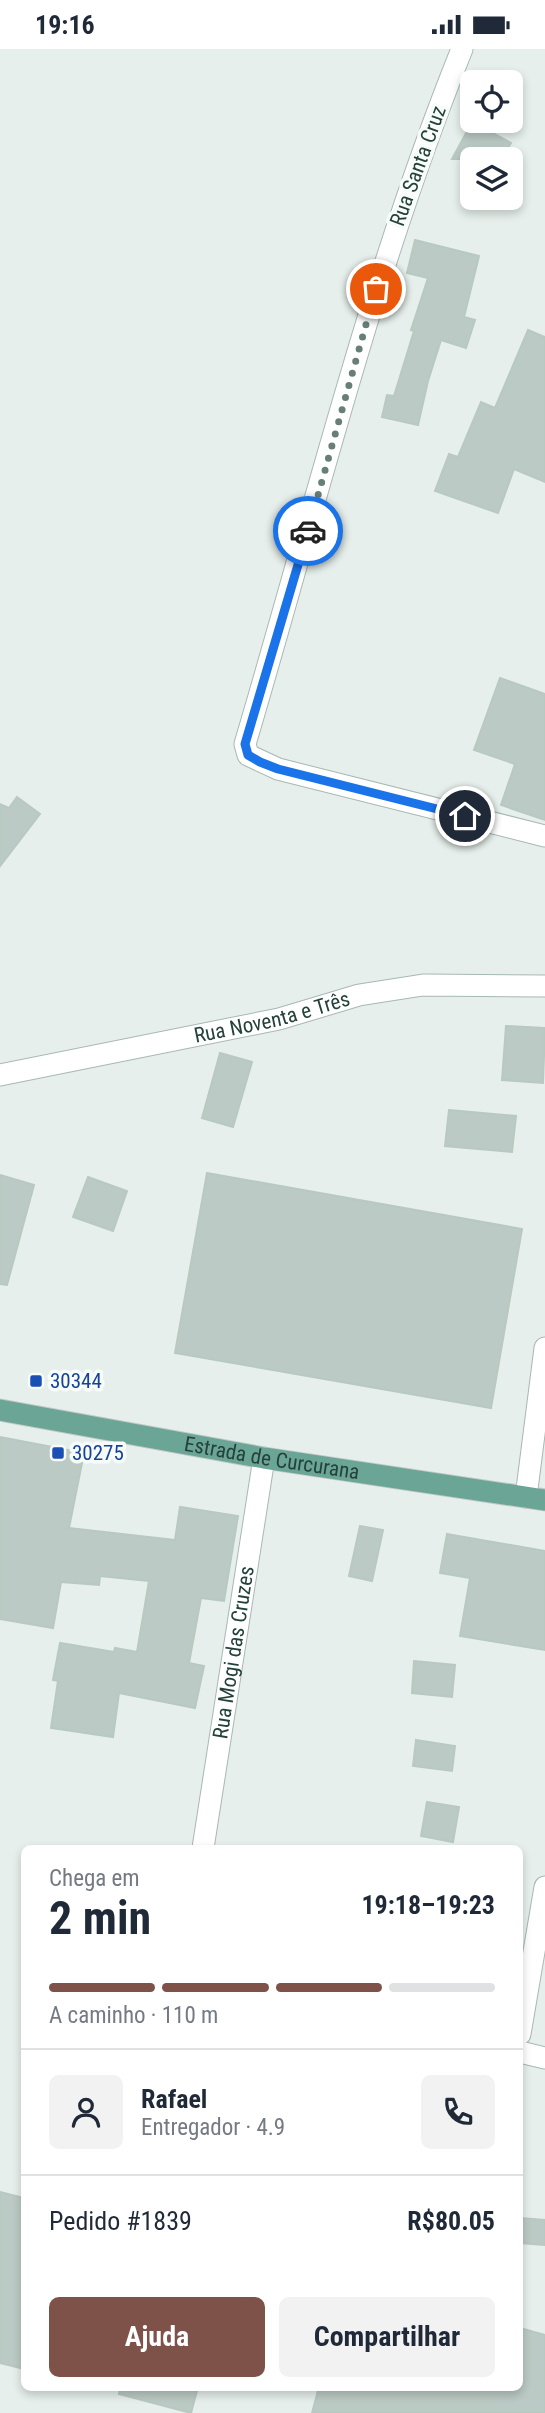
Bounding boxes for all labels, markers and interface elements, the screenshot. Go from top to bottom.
text: 19:16 [35,10,95,40]
map controls [460,70,523,210]
button: locate [460,70,523,133]
street label: Rua Santa Cruz [385,103,451,229]
button: layers [460,147,523,210]
pin [346,259,406,319]
icon: bag [357,270,395,308]
courier [273,496,343,566]
icon: car [289,512,327,550]
pin [435,786,495,846]
icon: home [446,797,484,835]
street label: Rua Noventa e Três [192,986,353,1048]
place label: 30344 [50,1369,102,1393]
marker: 30344 [28,1373,44,1389]
street label: Estrada de Curcurana [182,1432,361,1484]
place label: 30275 [72,1441,124,1465]
marker: 30275 [50,1445,66,1461]
street label: Rua Mogi das Cruzes [208,1564,259,1740]
text: Chega em [49,1865,140,1892]
text: 19:18–19:23 [361,1890,495,1920]
text: 2 min [49,1891,151,1945]
text: A caminho · 110 m [49,2002,218,2029]
button: person [49,2075,123,2149]
button: phone [421,2075,495,2149]
text: Rafael [141,2084,207,2114]
text: Entregador · 4.9 [141,2114,285,2141]
text: Pedido #1839 [49,2206,192,2236]
text: R$80.05 [407,2206,495,2236]
button: Ajuda [49,2297,265,2377]
button: Compartilhar [279,2297,495,2377]

